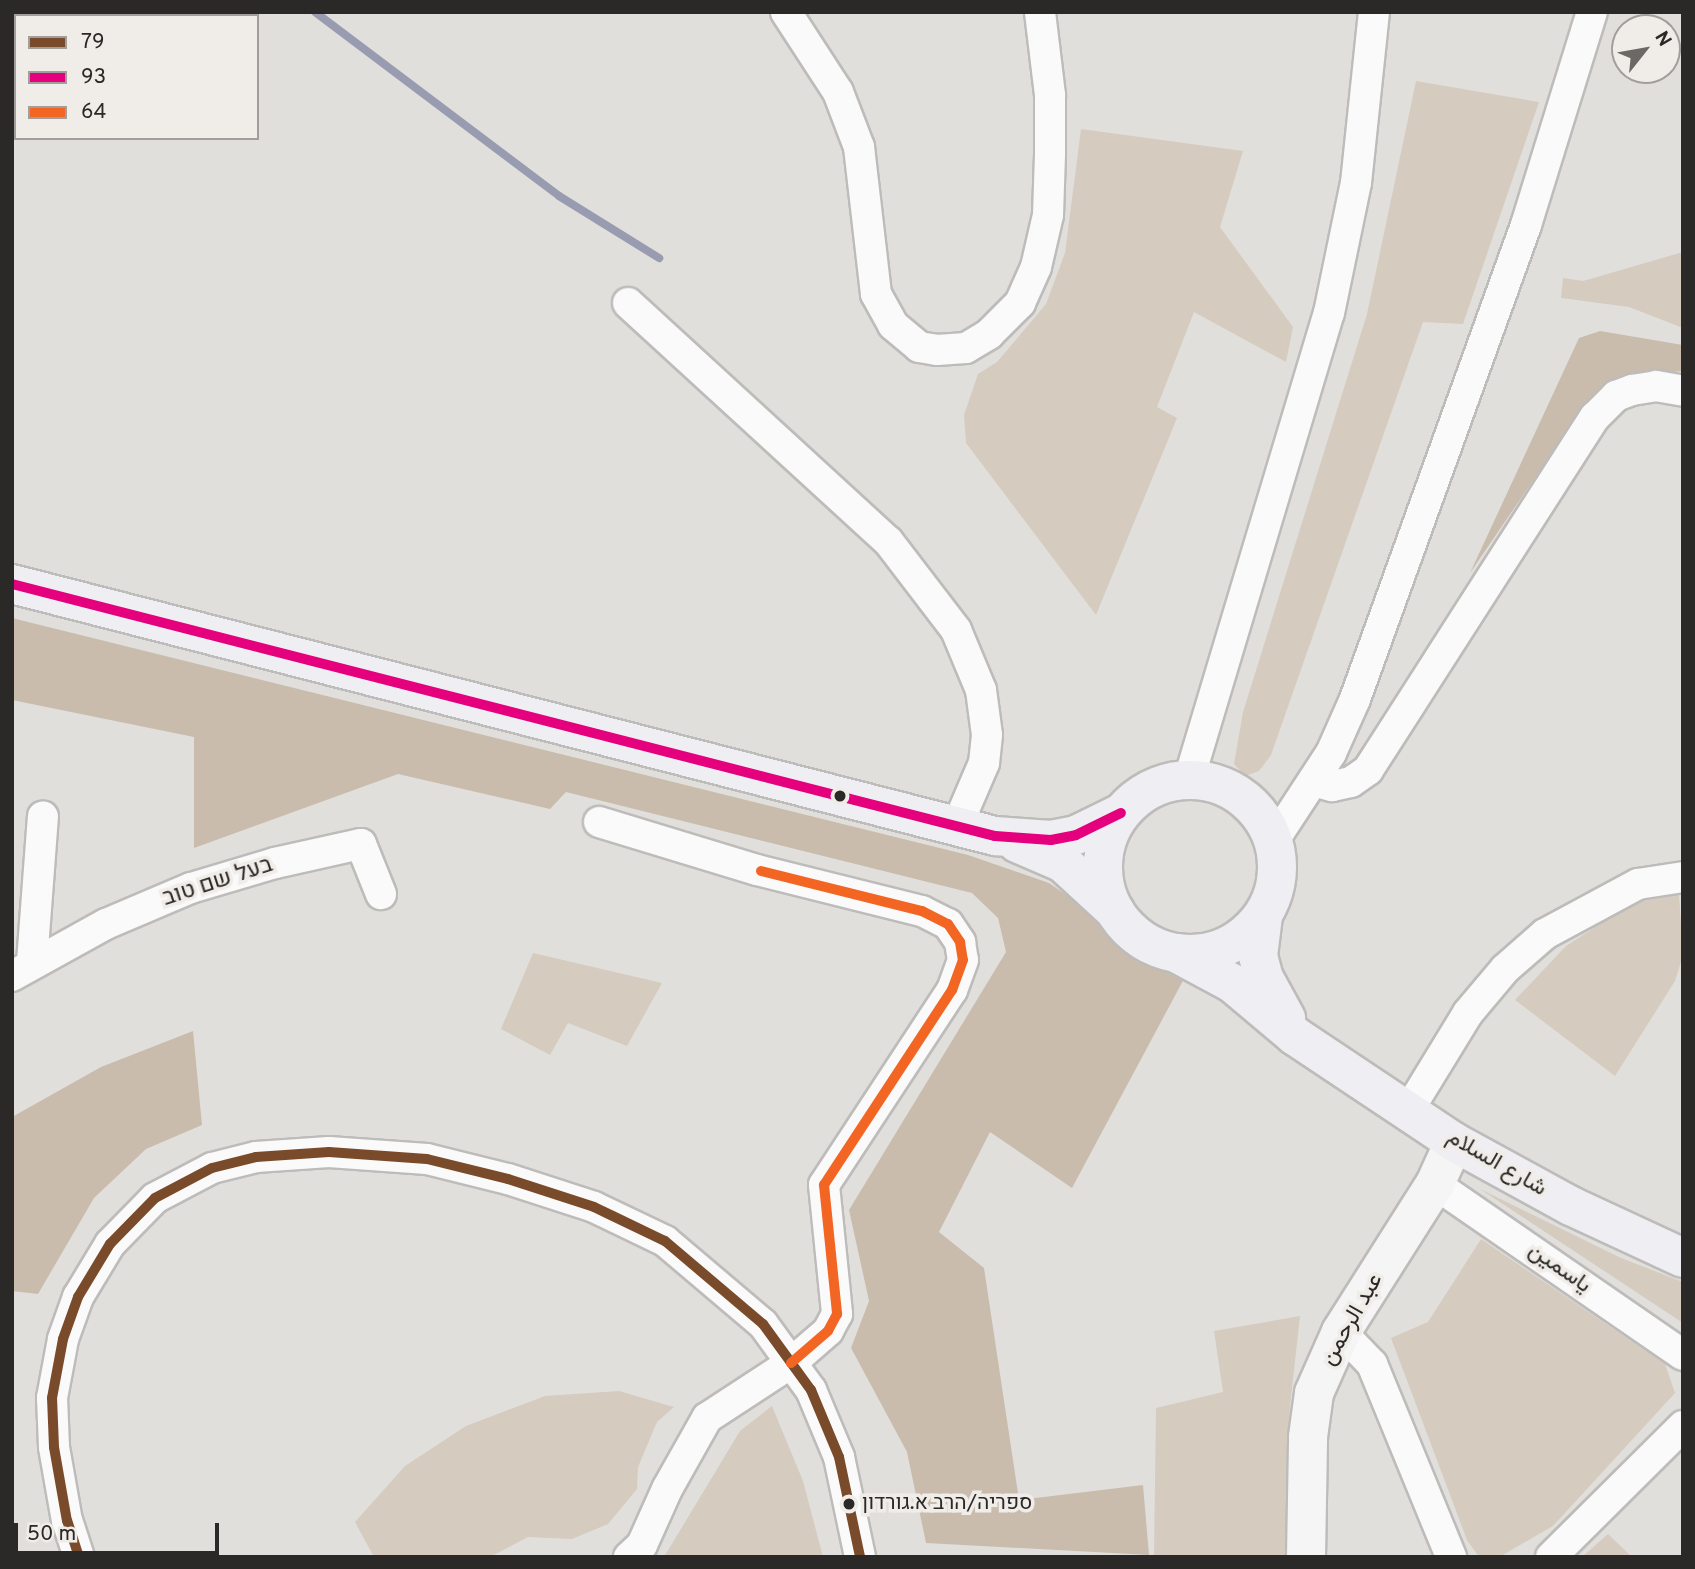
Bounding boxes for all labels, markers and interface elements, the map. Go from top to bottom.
legend [14,14,259,140]
north arrow [1611,14,1681,84]
text: N [1648,27,1676,51]
text: 79 [81,29,105,56]
text: 93 [81,64,106,91]
text: 64 [81,99,107,126]
unlabelled marker [833,789,847,803]
street label: בעל שם טוב [160,852,276,914]
street label: شارع السلام [1441,1124,1551,1204]
street label: ياسمين [1522,1238,1596,1300]
street label: عبد الرحمن [1316,1269,1390,1371]
place label: ספריה/הרב א.גורדון [862,1491,1032,1517]
marker: ספריה/הרב א.גורדון [842,1497,856,1511]
scale bar [18,1510,222,1554]
text: 50 m [27,1521,76,1548]

